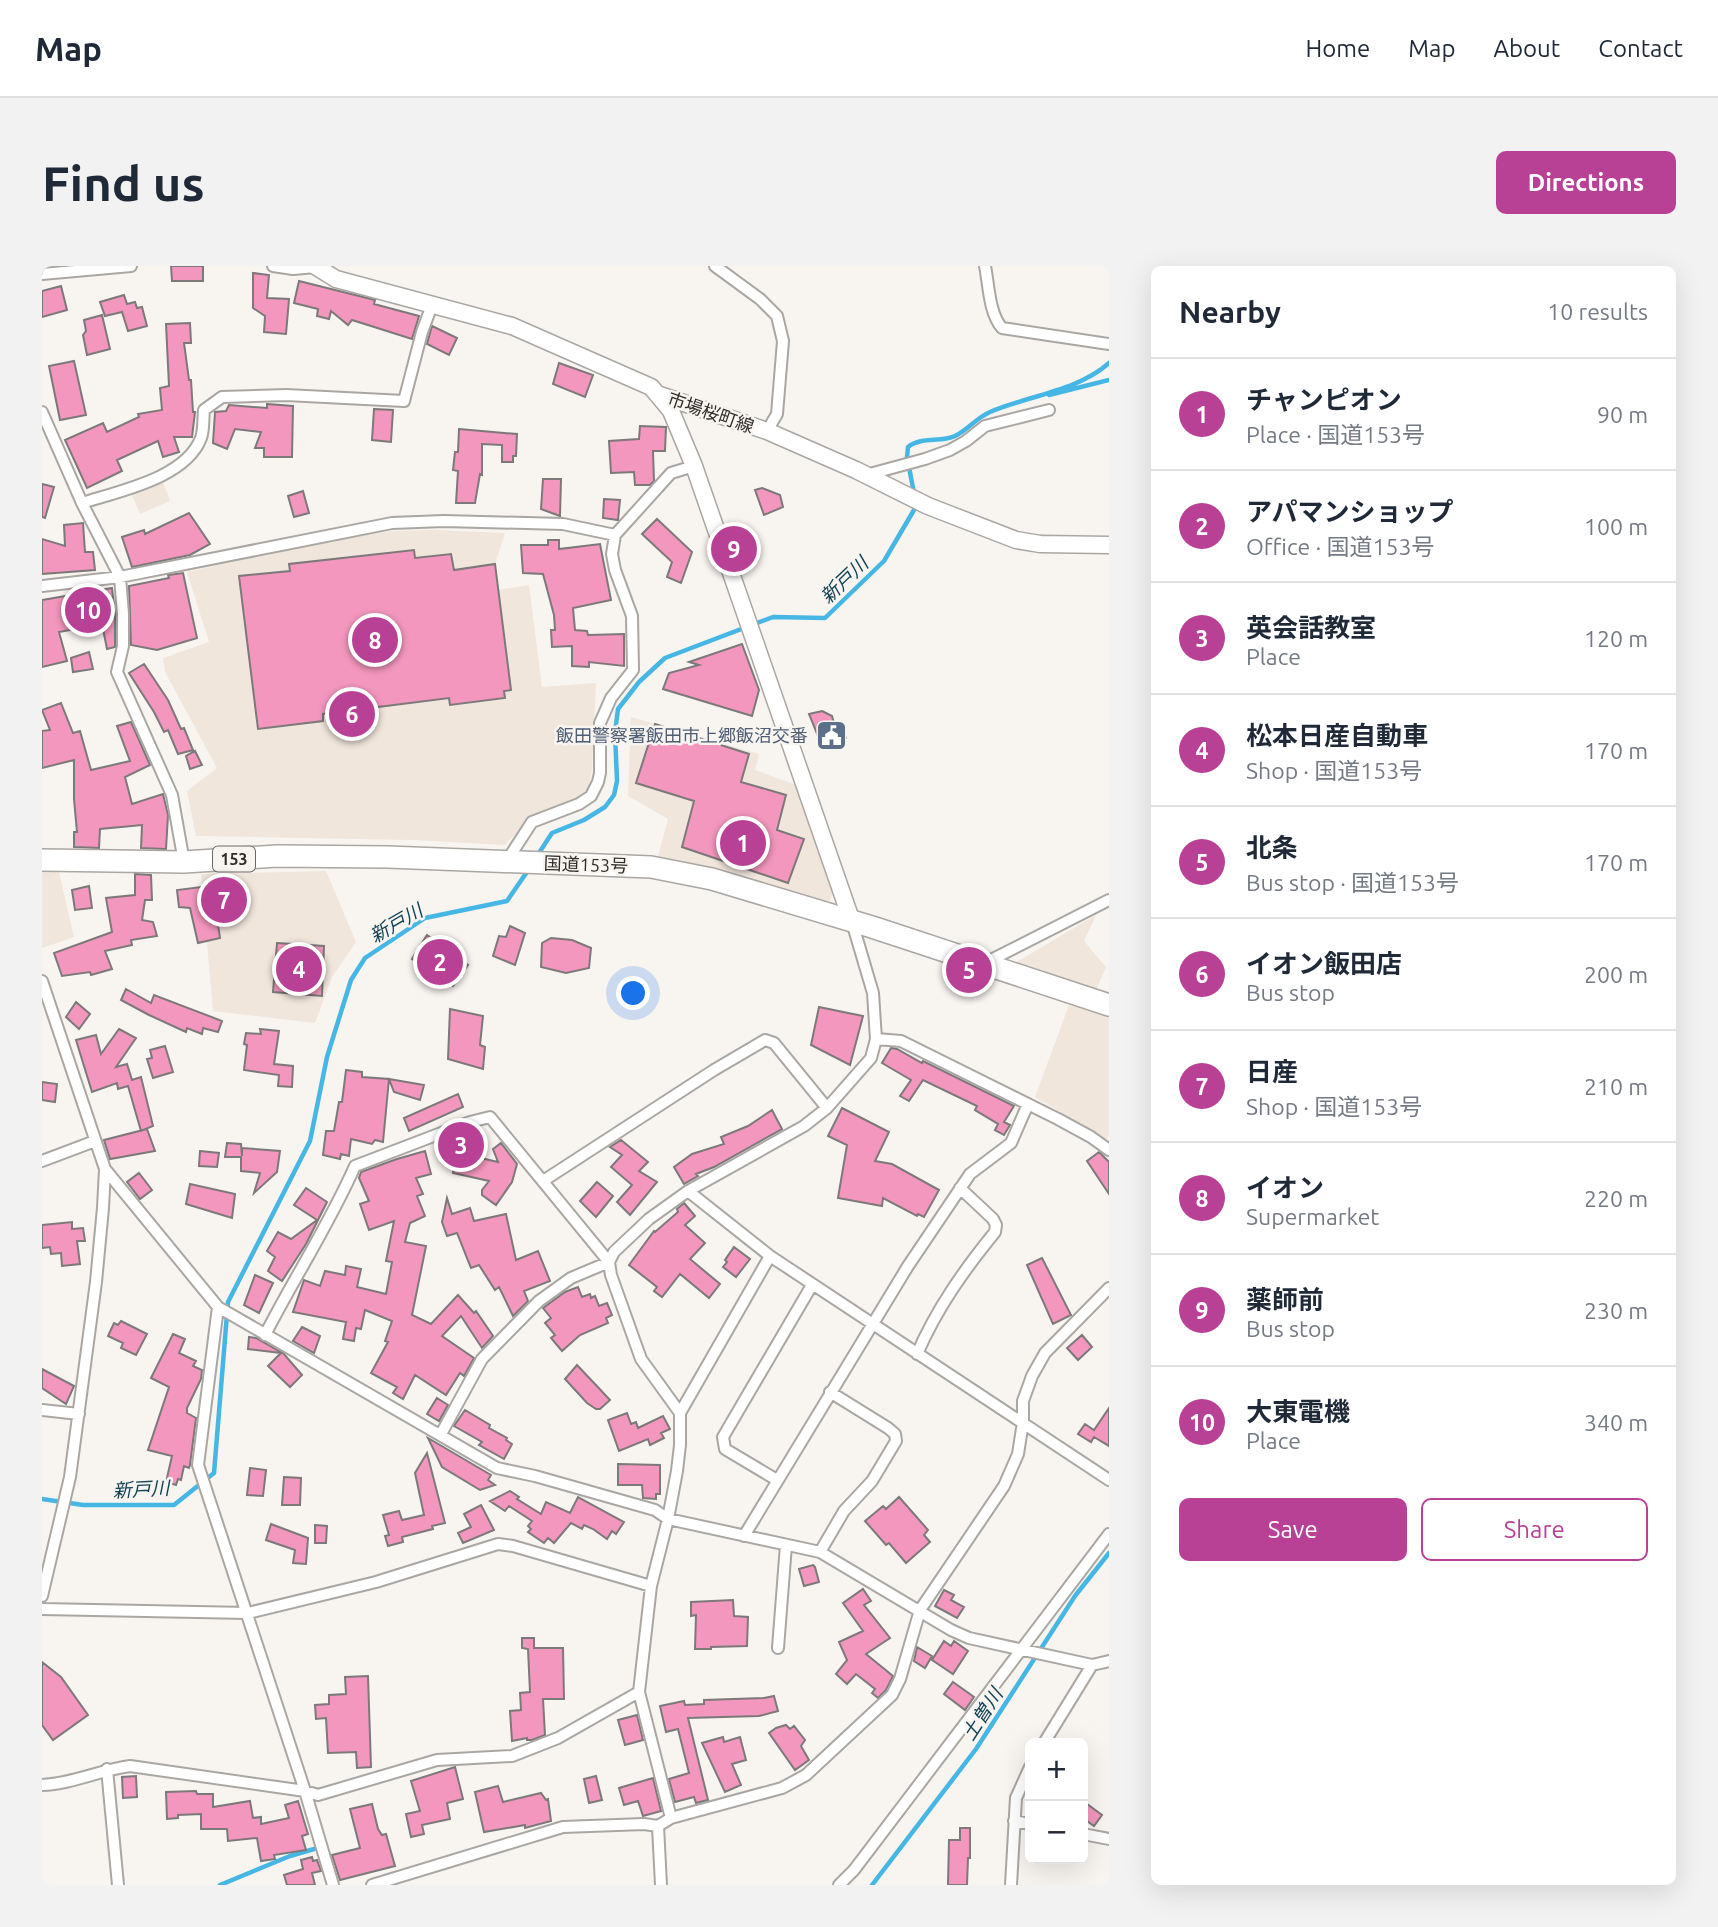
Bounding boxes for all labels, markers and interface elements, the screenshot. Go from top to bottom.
text: Map [35,30,102,67]
text: Home [1305,35,1370,62]
text: Map [1408,35,1455,62]
text: About [1493,35,1560,62]
text: Contact [1598,35,1683,62]
button: Directions [1496,151,1676,214]
text: Find us [42,155,205,210]
text: Nearby [1179,295,1281,329]
text: 10 results [1547,299,1648,324]
text: チャンピオン [1246,385,1402,414]
street label: 市場桜町線 [665,388,757,436]
text: 1 [1196,402,1208,427]
text: 90 m [1597,402,1648,427]
text: Place · 国道153号 [1246,422,1425,447]
text: アパマンショップ [1246,497,1453,526]
text: 2 [1196,514,1208,539]
text: 100 m [1584,514,1648,539]
pin: 9 [711,523,757,575]
text: Office · 国道153号 [1246,534,1434,559]
water label: 新戸川 [816,551,874,608]
pin: 10 [65,584,111,636]
text: 英会話教室 [1246,613,1376,642]
pin: 8 [352,614,398,666]
text: 3 [1196,626,1208,651]
text: 120 m [1584,626,1648,651]
text: Place [1246,644,1301,669]
pin: 6 [329,688,375,740]
public building icon: 飯田警察署飯田市上郷飯沼交番 [814,718,848,752]
text: 松本日産自動車 [1246,721,1428,750]
place label: 飯田警察署飯田市上郷飯沼交番 [556,725,808,745]
text: 4 [1196,738,1208,763]
text: 170 m [1584,738,1648,763]
text: Shop · 国道153号 [1246,758,1422,783]
pin: 1 [720,817,766,869]
text: 北条 [1246,833,1298,862]
road number: 153 [213,846,255,872]
text: 5 [1196,850,1208,875]
text: 170 m [1584,850,1648,875]
street label: 国道153号 [543,853,629,875]
text: Bus stop · 国道153号 [1246,870,1459,895]
pin: 7 [201,874,247,926]
water label: 新戸川 [366,898,428,947]
pin: 2 [417,936,463,988]
pin: 4 [276,943,322,995]
pin: 5 [946,944,992,996]
text: イオン飯田店 [1246,949,1402,978]
text: 6 [1196,962,1208,987]
text: 200 m [1584,962,1648,987]
your location [616,976,650,1010]
text: Bus stop [1246,980,1335,1005]
text: 日産 [1246,1057,1298,1086]
text: 7 [1196,1074,1208,1099]
text: 210 m [1584,1074,1648,1099]
text: Shop · 国道153号 [1246,1094,1422,1119]
pin: 3 [438,1119,484,1171]
text: イオン [1246,1173,1324,1202]
text: 8 [1196,1186,1208,1211]
text: 220 m [1584,1186,1648,1211]
text: Supermarket [1246,1204,1379,1229]
text: 薬師前 [1246,1285,1324,1314]
text: 9 [1196,1298,1208,1323]
text: 230 m [1584,1298,1648,1323]
text: Bus stop [1246,1316,1335,1341]
text: 大東電機 [1246,1397,1350,1426]
text: 10 [1189,1410,1215,1435]
text: 340 m [1584,1410,1648,1435]
text: Place [1246,1428,1301,1453]
water label: 新戸川 [112,1476,172,1501]
button: Save [1179,1498,1407,1561]
button: Share [1421,1498,1648,1561]
water label: 土曽川 [957,1682,1008,1744]
map controls [1025,1738,1088,1864]
button: + [1025,1738,1088,1801]
button: − [1025,1801,1088,1864]

